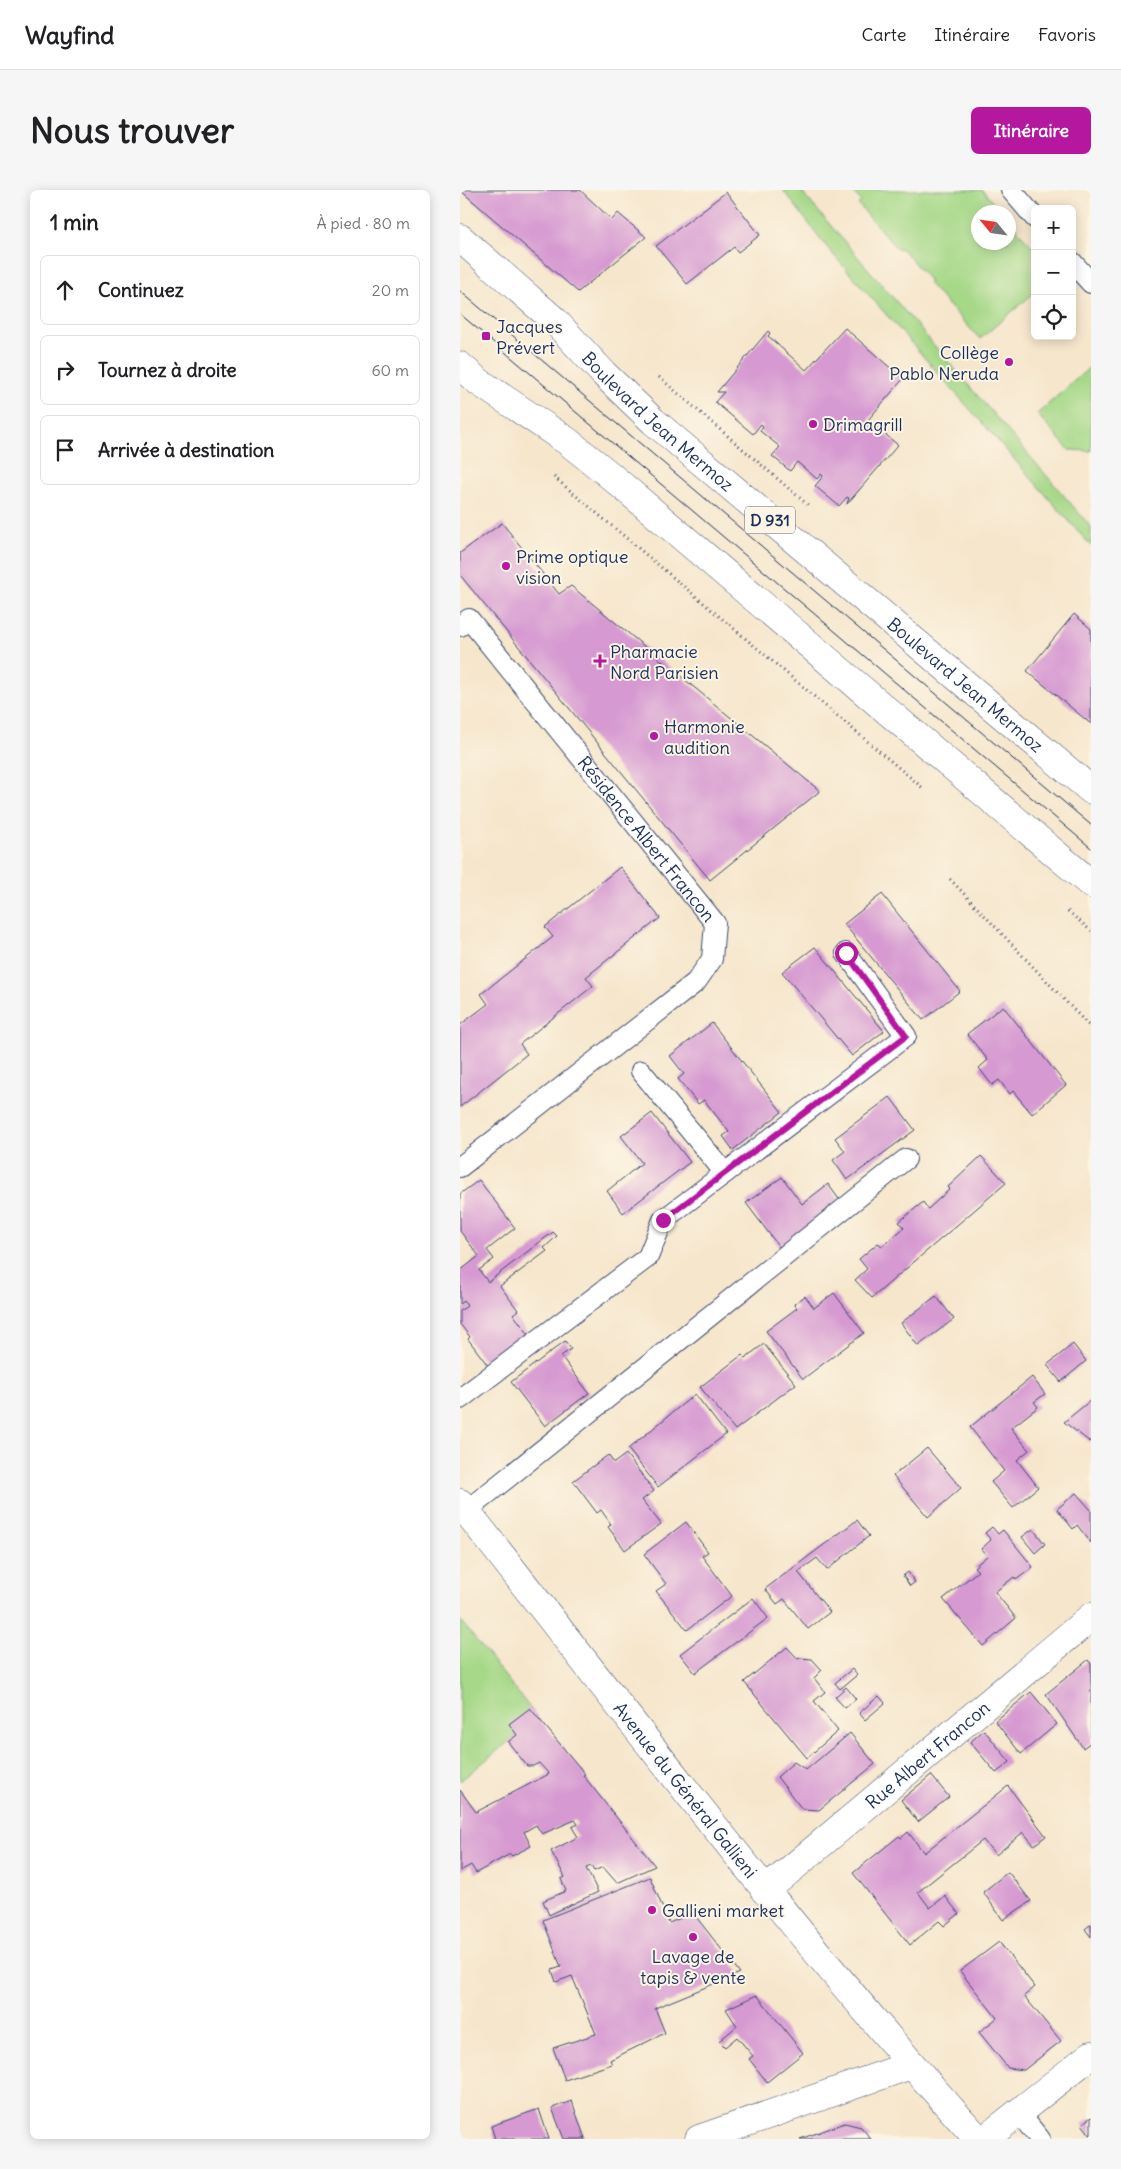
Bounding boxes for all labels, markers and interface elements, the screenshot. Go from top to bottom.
text: Wayfind [25,20,114,50]
text: Carte [861,23,906,46]
text: Itinéraire [934,23,1010,46]
text: Favoris [1038,23,1096,46]
button: Itinéraire [971,107,1091,154]
text: Nous trouver [30,108,234,152]
north arrow [971,205,1016,250]
map controls [1031,205,1076,340]
button: + [1031,205,1076,250]
text: 1 min [50,209,99,236]
text: À pied · 80 m [316,213,410,233]
button: − [1031,250,1076,295]
icon: ahead [51,276,79,304]
text: Continuez [98,278,184,302]
text: 20 m [372,280,409,300]
button: locate [1031,295,1076,340]
place label: Jacques Prévert [496,315,563,359]
marker: Jacques Prévert [480,330,492,342]
place label: Collège Pablo Neruda [889,341,999,385]
street label: Boulevard Jean Mermoz [577,347,739,496]
icon: right [51,356,79,384]
marker: Collège Pablo Neruda [1003,356,1015,368]
text: Tournez à droite [98,358,237,382]
text: 60 m [371,360,409,380]
place label: Drimagrill [823,413,903,436]
marker: Drimagrill [807,418,819,430]
icon: arrive [51,436,79,464]
text: Arrivée à destination [98,438,274,462]
road number: D 931 [745,506,795,534]
place label: Prime optique vision [516,545,628,589]
marker: Prime optique vision [500,560,512,572]
street label: Boulevard Jean Mermoz [883,612,1049,757]
place label: Pharmacie Nord Parisien [610,640,719,684]
marker: Pharmacie Nord Parisien [594,655,606,667]
place label: Harmonie audition [664,715,745,759]
marker: Harmonie audition [648,730,660,742]
street label: Résidence Albert Francon [573,751,721,926]
route start [835,942,858,965]
route end [652,1209,675,1232]
street label: Rue Albert Francon [860,1696,994,1813]
street label: Avenue du Général Gallieni [609,1697,763,1882]
place label: Gallieni market [662,1899,784,1922]
marker: Gallieni market [646,1904,658,1916]
marker: Lavage de tapis & vente [687,1931,699,1943]
place label: Lavage de tapis & vente [640,1945,746,1989]

